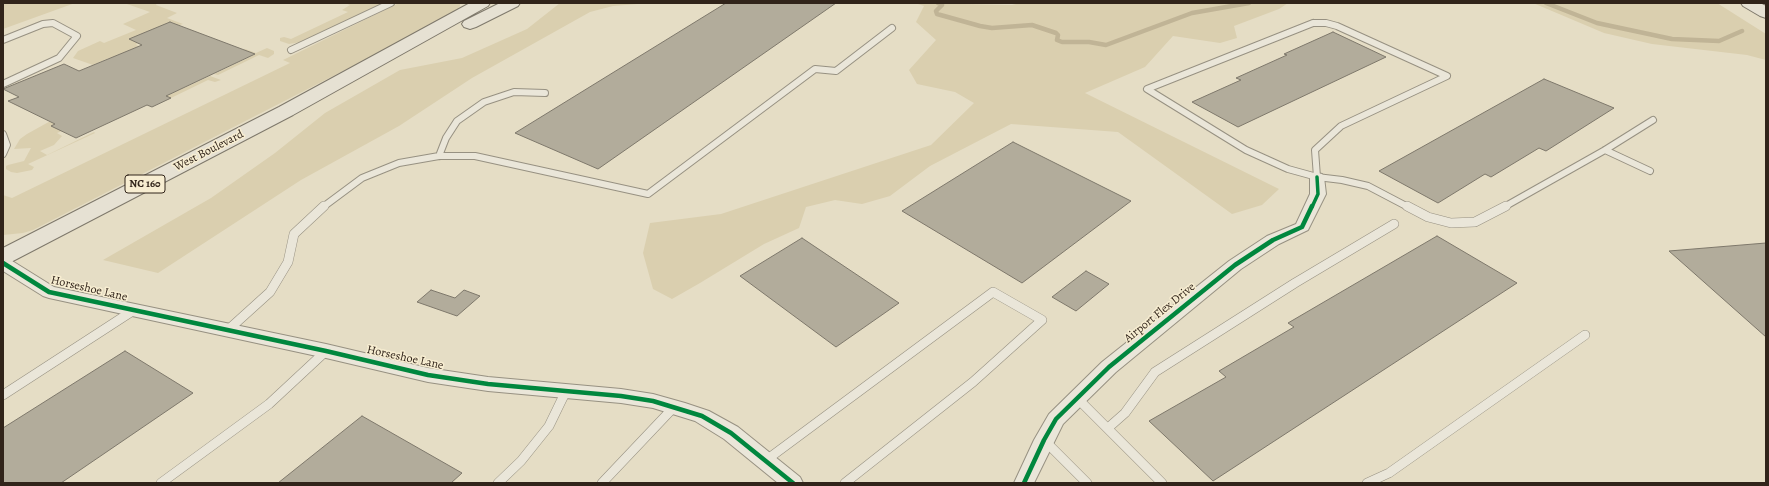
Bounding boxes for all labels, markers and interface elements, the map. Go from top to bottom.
street label: West Boulevard [172,127,246,175]
road number: NC 160 [125,175,165,193]
street label: Horseshoe Lane [49,273,129,305]
street label: Airport Flex Drive [1122,280,1198,346]
street label: Horseshoe Lane [365,343,445,373]

